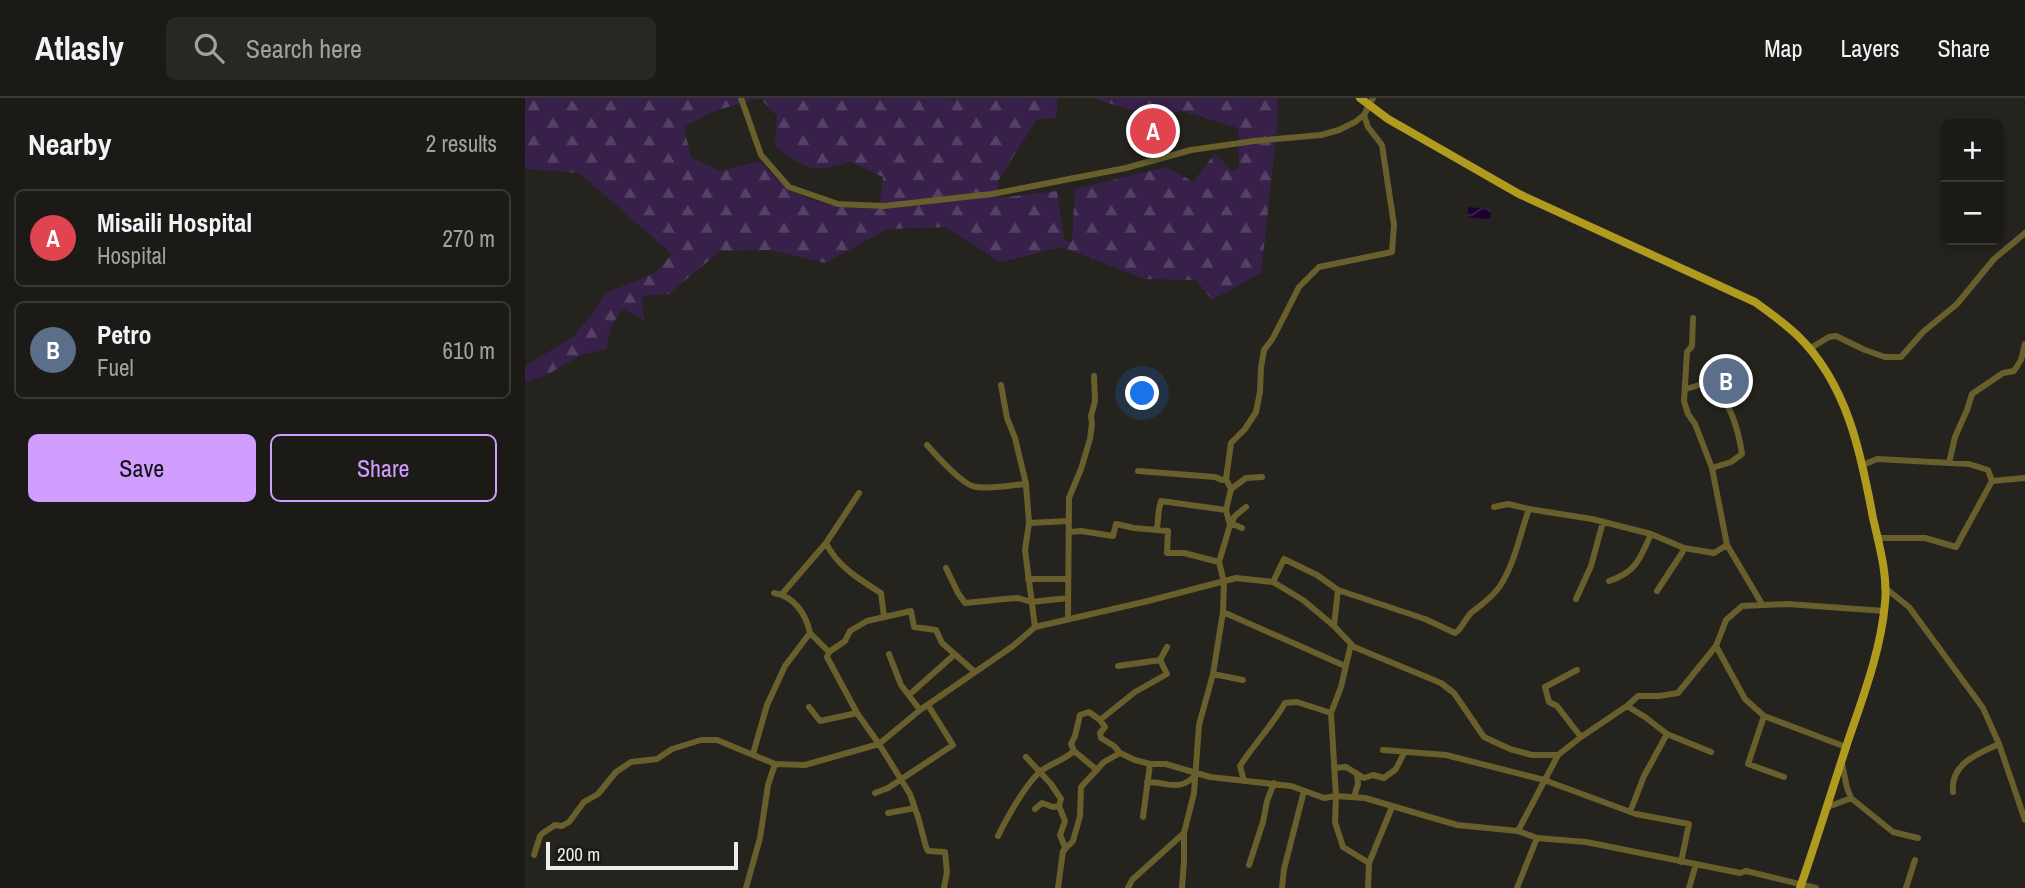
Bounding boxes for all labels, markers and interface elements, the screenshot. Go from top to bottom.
search box [166,17,656,80]
text: Atlasly [35,26,124,70]
icon: search [190,29,228,67]
text: Search here [246,31,362,66]
text: Map [1764,32,1802,64]
text: Layers [1840,32,1899,64]
text: Share [1937,32,1990,64]
pin: A [1130,105,1176,157]
map controls [1941,119,2004,245]
button: + [1941,119,2004,182]
text: Nearby [28,124,111,164]
text: 2 results [426,128,497,159]
button: − [1941,182,2004,245]
text: Misaili Hospital [97,205,252,240]
text: A [46,223,60,254]
text: 270 m [443,223,495,254]
text: Hospital [97,240,166,271]
text: Petro [97,317,152,352]
text: B [46,335,60,366]
text: 610 m [443,335,495,366]
text: Fuel [97,352,134,383]
pin: B [1703,355,1749,407]
your location [1125,376,1159,410]
button: Save [28,434,256,502]
button: Share [270,434,497,502]
scale bar [546,839,739,871]
text: 200 m [557,841,600,867]

